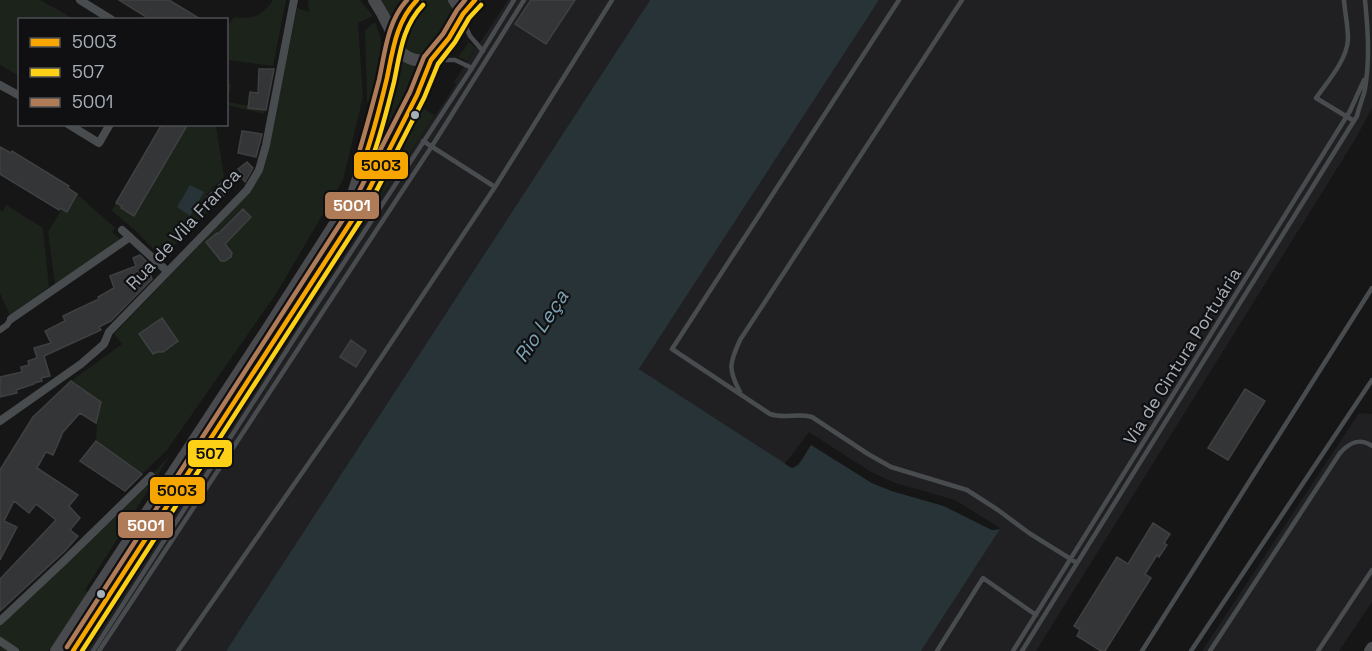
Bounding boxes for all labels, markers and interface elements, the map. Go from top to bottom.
legend [18,18,228,126]
text: 5003 [72,30,117,53]
text: 507 [72,60,104,83]
text: 5001 [72,90,113,113]
unlabelled marker [409,109,421,121]
line badge: 5003 [353,151,409,180]
text: 5003 [361,155,401,176]
street label: Rua de Vila Franca [121,164,245,294]
line badge: 5001 [324,191,380,220]
text: 5001 [333,195,371,216]
street label: Via de Cintura Portuária [1118,263,1246,449]
water label: Rio Leça [508,284,574,367]
line badge: 507 [187,439,233,468]
text: 507 [196,443,224,464]
line badge: 5003 [149,476,206,505]
text: 5003 [157,480,197,501]
line badge: 5001 [117,511,174,539]
text: 5001 [127,515,165,536]
unlabelled marker [95,588,107,600]

